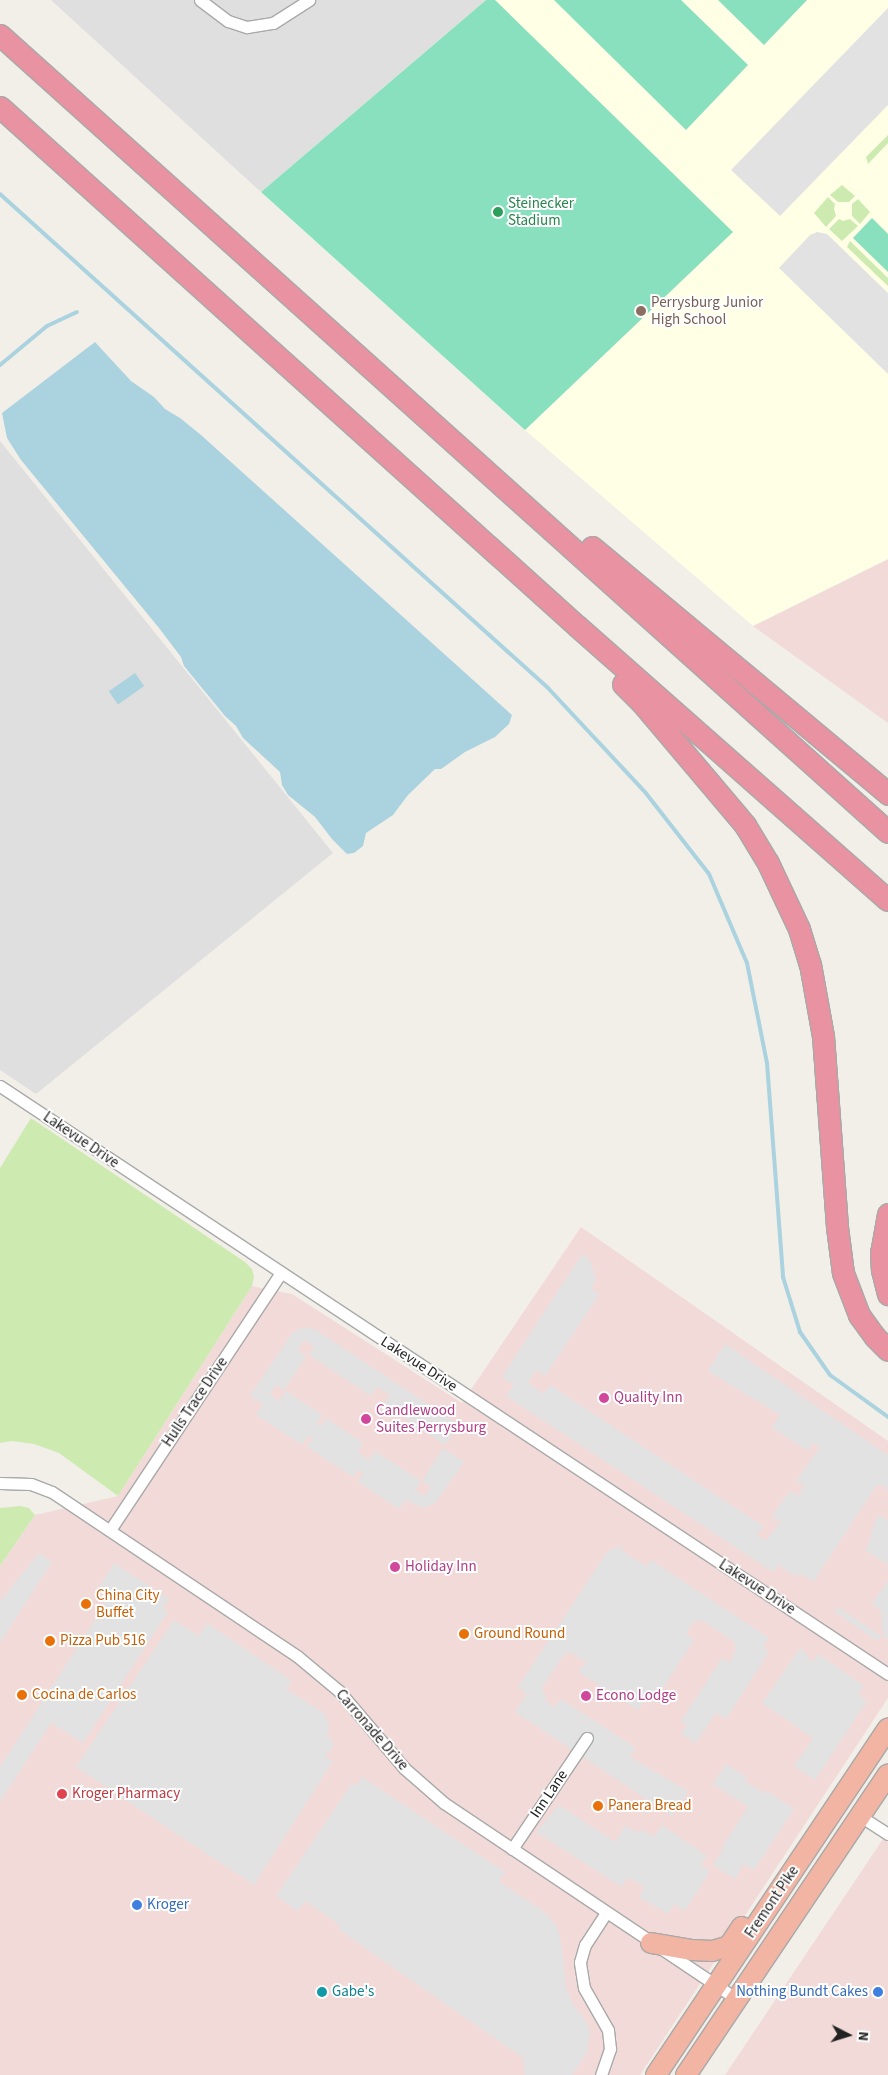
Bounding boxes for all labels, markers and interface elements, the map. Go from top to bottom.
place label: Steinecker Stadium [508,194,574,229]
marker: Steinecker Stadium [492,206,504,218]
place label: Perrysburg Junior High School [651,293,763,328]
marker: Perrysburg Junior High School [635,305,647,317]
street label: Lakevue Drive [40,1108,122,1172]
street label: Lakevue Drive [377,1333,461,1395]
street label: Hulls Trace Drive [158,1354,232,1450]
place label: Quality Inn [614,1389,683,1407]
marker: Quality Inn [598,1392,610,1404]
place label: Candlewood Suites Perrysburg [376,1401,486,1436]
marker: Candlewood Suites Perrysburg [360,1413,372,1425]
street label: Lakevue Drive [715,1556,799,1618]
place label: Holiday Inn [405,1558,477,1576]
marker: Holiday Inn [389,1561,401,1573]
place label: China City Buffet [96,1586,160,1621]
marker: China City Buffet [80,1598,92,1610]
place label: Ground Round [474,1625,565,1643]
marker: Ground Round [458,1628,470,1640]
place label: Pizza Pub 516 [60,1632,145,1650]
marker: Pizza Pub 516 [44,1635,56,1647]
place label: Cocina de Carlos [32,1686,136,1704]
street label: Carronade Drive [332,1686,412,1774]
place label: Econo Lodge [596,1687,676,1705]
marker: Cocina de Carlos [16,1689,28,1701]
marker: Econo Lodge [580,1690,592,1702]
street label: Inn Lane [526,1767,572,1821]
place label: Kroger Pharmacy [72,1785,180,1803]
marker: Kroger Pharmacy [56,1788,68,1800]
place label: Panera Bread [608,1797,691,1815]
marker: Panera Bread [592,1800,604,1812]
street label: Fremont Pike [741,1862,803,1942]
place label: Kroger [147,1896,189,1914]
marker: Kroger [131,1899,143,1911]
place label: Gabe's [332,1983,374,2001]
place label: Nothing Bundt Cakes [736,1983,868,2001]
marker: Gabe's [316,1986,328,1998]
marker: Nothing Bundt Cakes [872,1986,884,1998]
north arrow [823,2010,873,2060]
text: N [853,2031,873,2042]

